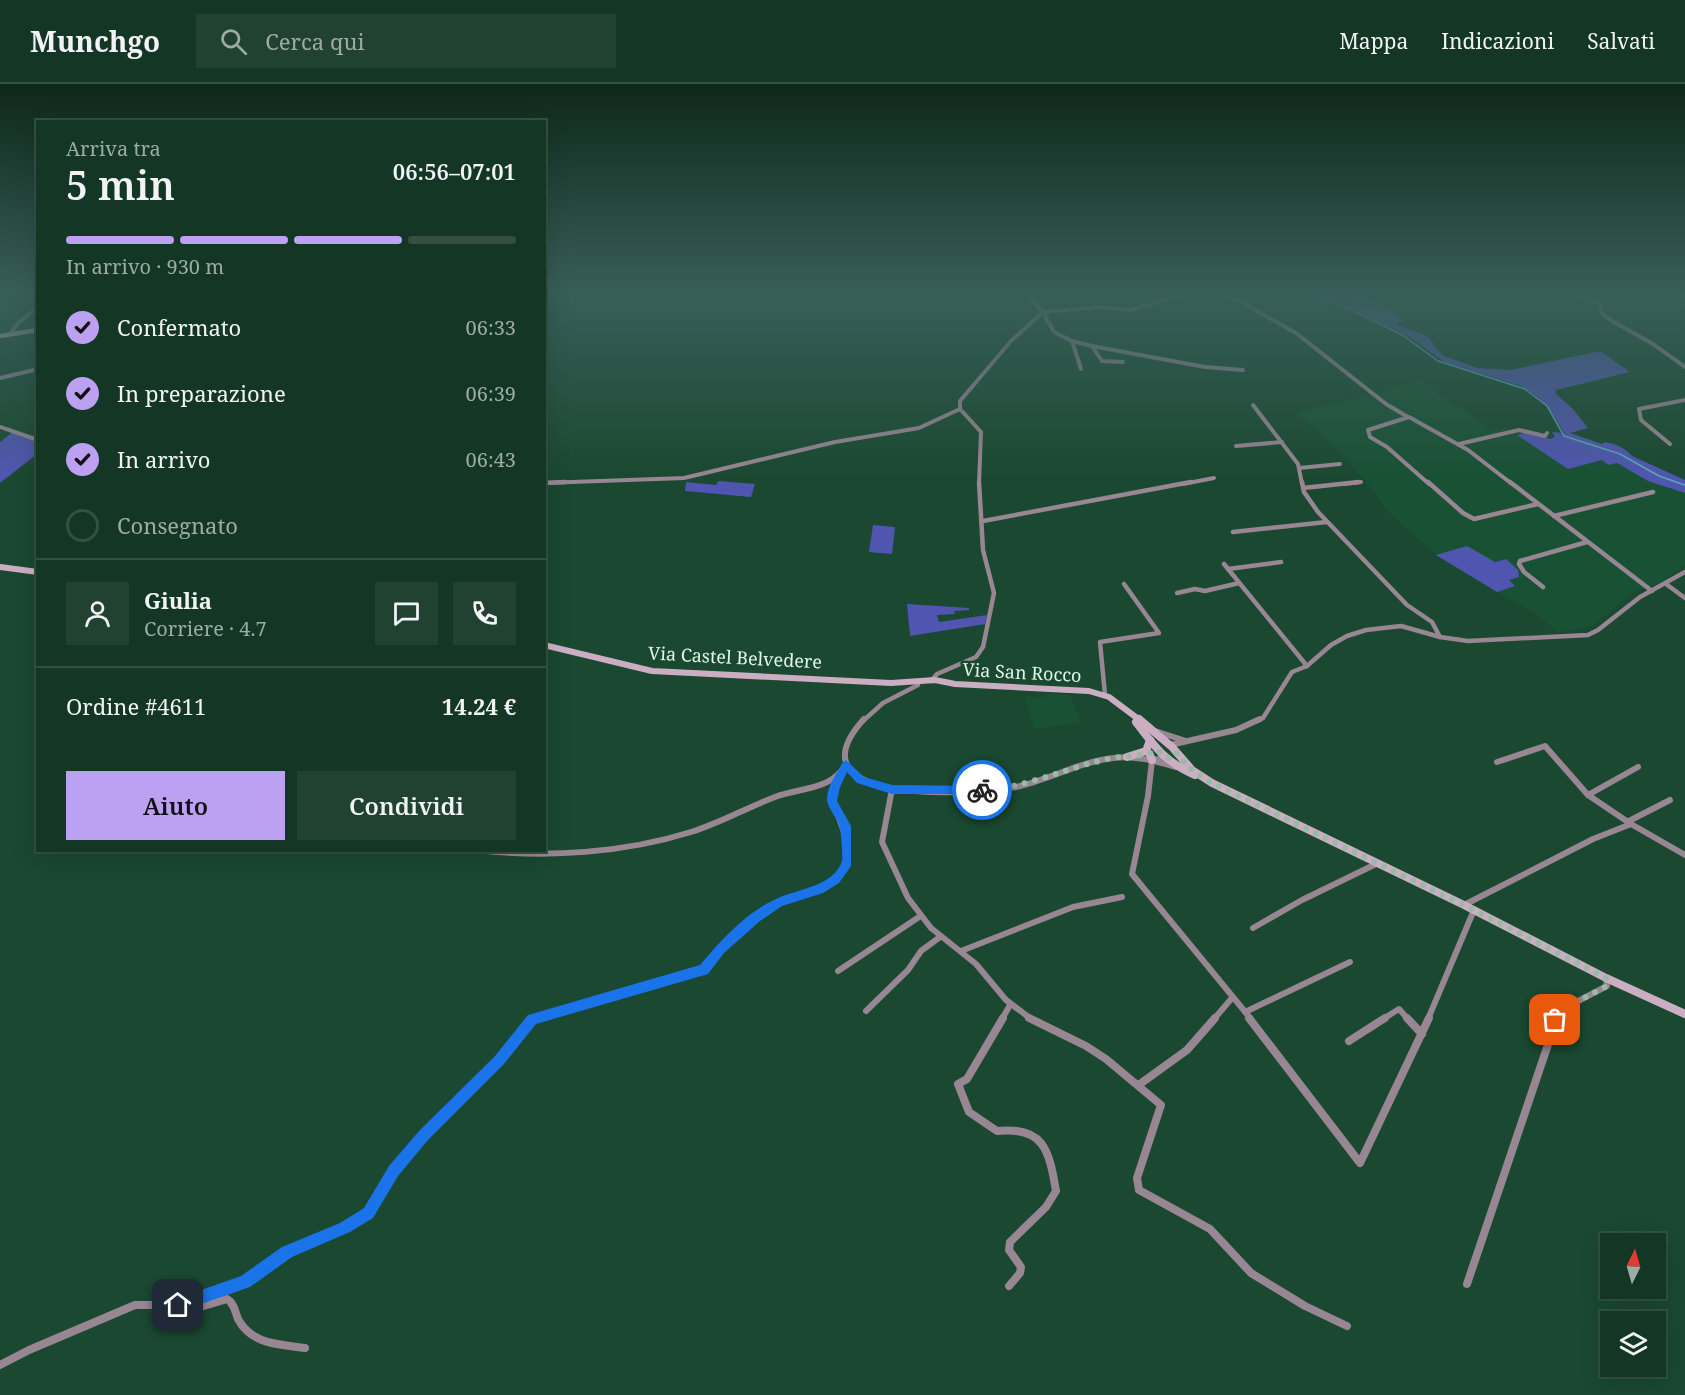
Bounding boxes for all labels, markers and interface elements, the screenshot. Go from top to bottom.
search box [196,14,616,68]
text: Munchgo [30,22,160,60]
icon: search [217,25,250,58]
text: Cerca qui [265,26,364,56]
text: Mappa [1339,27,1408,55]
text: Indicazioni [1441,27,1554,55]
text: Salvati [1587,27,1655,55]
text: Arriva tra [66,135,161,162]
text: 06:56–07:01 [393,156,516,186]
text: 5 min [66,158,175,211]
text: In arrivo · 930 m [66,253,224,280]
icon: check [66,311,99,344]
text: Confermato [117,312,241,342]
text: 06:33 [466,314,516,341]
icon: check [66,377,99,410]
text: In preparazione [117,378,286,408]
text: 06:39 [466,380,516,407]
icon: check [66,443,99,476]
text: In arrivo [117,444,211,474]
text: 06:43 [466,446,516,473]
text: Consegnato [117,510,238,540]
button: person [66,582,129,645]
button: chat [375,582,438,645]
button: phone [453,582,516,645]
text: Giulia [144,585,212,615]
text: Corriere · 4.7 [144,615,267,642]
street label: Via Castel Belvedere [648,640,823,674]
street label: Via San Rocco [962,657,1082,687]
text: Ordine #4611 [66,691,206,721]
text: 14.24 € [442,691,516,721]
courier [952,760,1012,820]
button: Aiuto [66,771,285,840]
button: Condividi [297,771,516,840]
icon: bike [966,774,999,807]
pin [1529,994,1580,1045]
icon: bag [1538,1003,1571,1036]
north arrow [1600,1233,1666,1299]
map controls [1600,1233,1666,1377]
pin [152,1279,203,1330]
icon: home [161,1288,194,1321]
button: layers [1600,1311,1666,1377]

